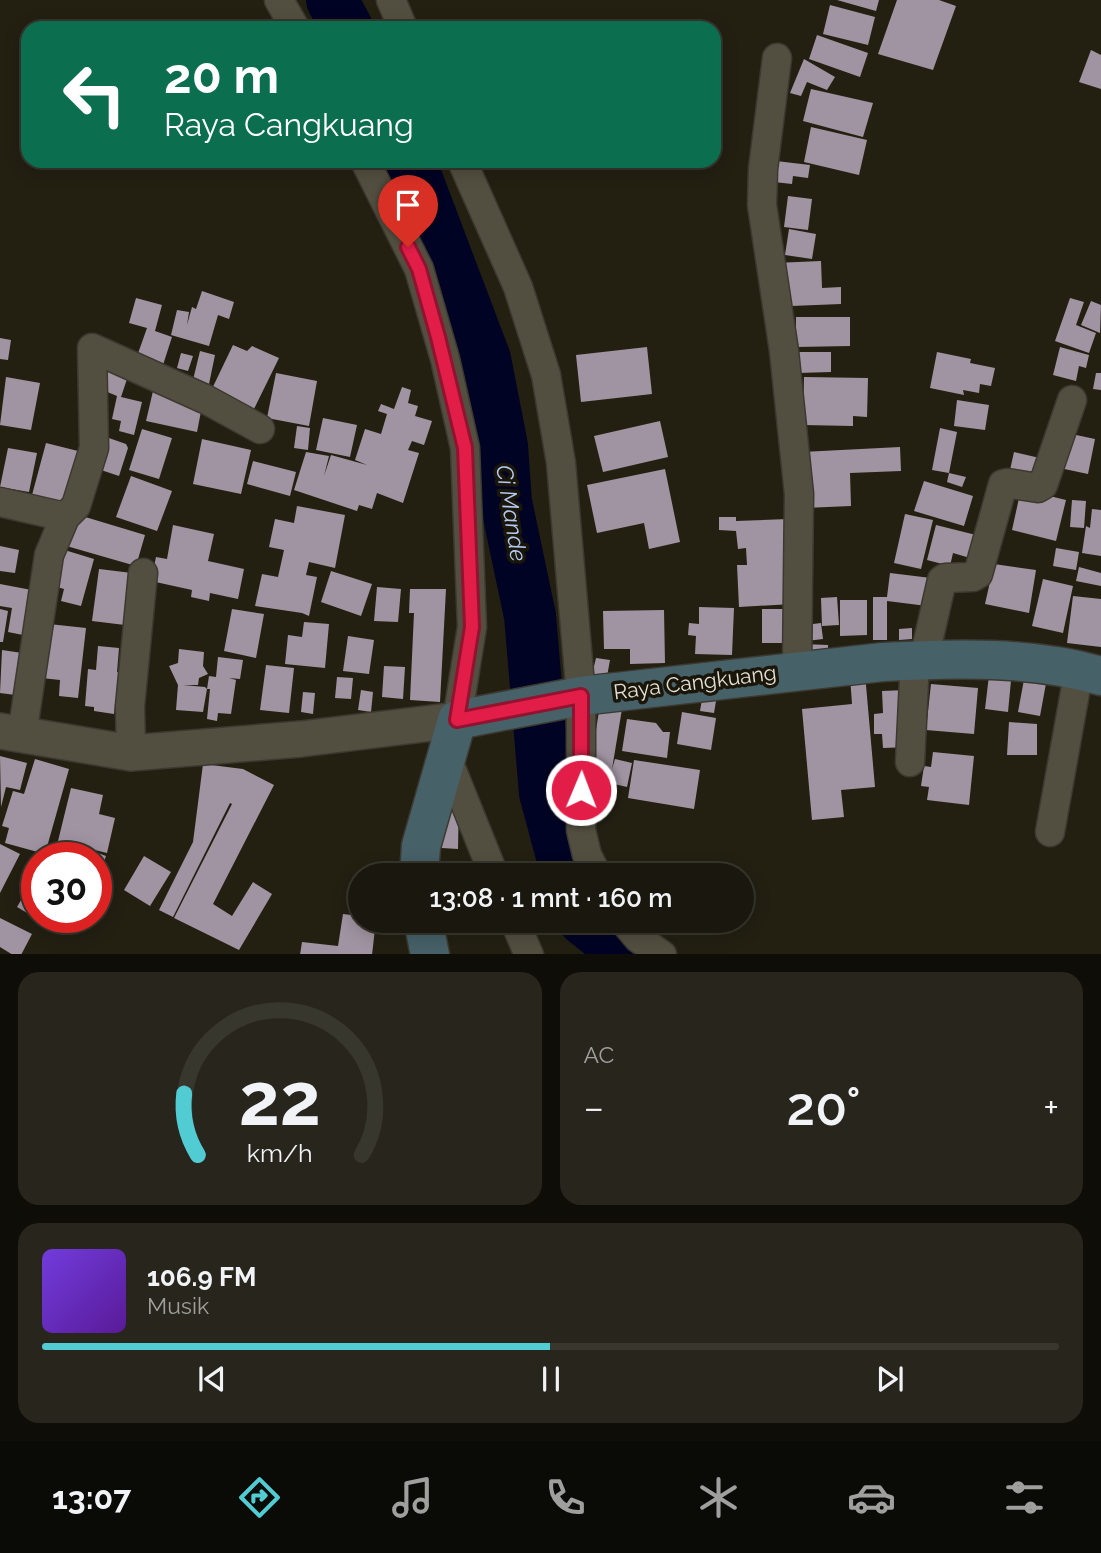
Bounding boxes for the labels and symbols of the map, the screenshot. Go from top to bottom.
pin [378,175,438,247]
water label: Ci Mande [491,463,533,563]
street label: Raya Cangkuang [612,660,778,704]
position arrow [544,753,618,827]
speed limit sign: 30 [21,842,112,933]

